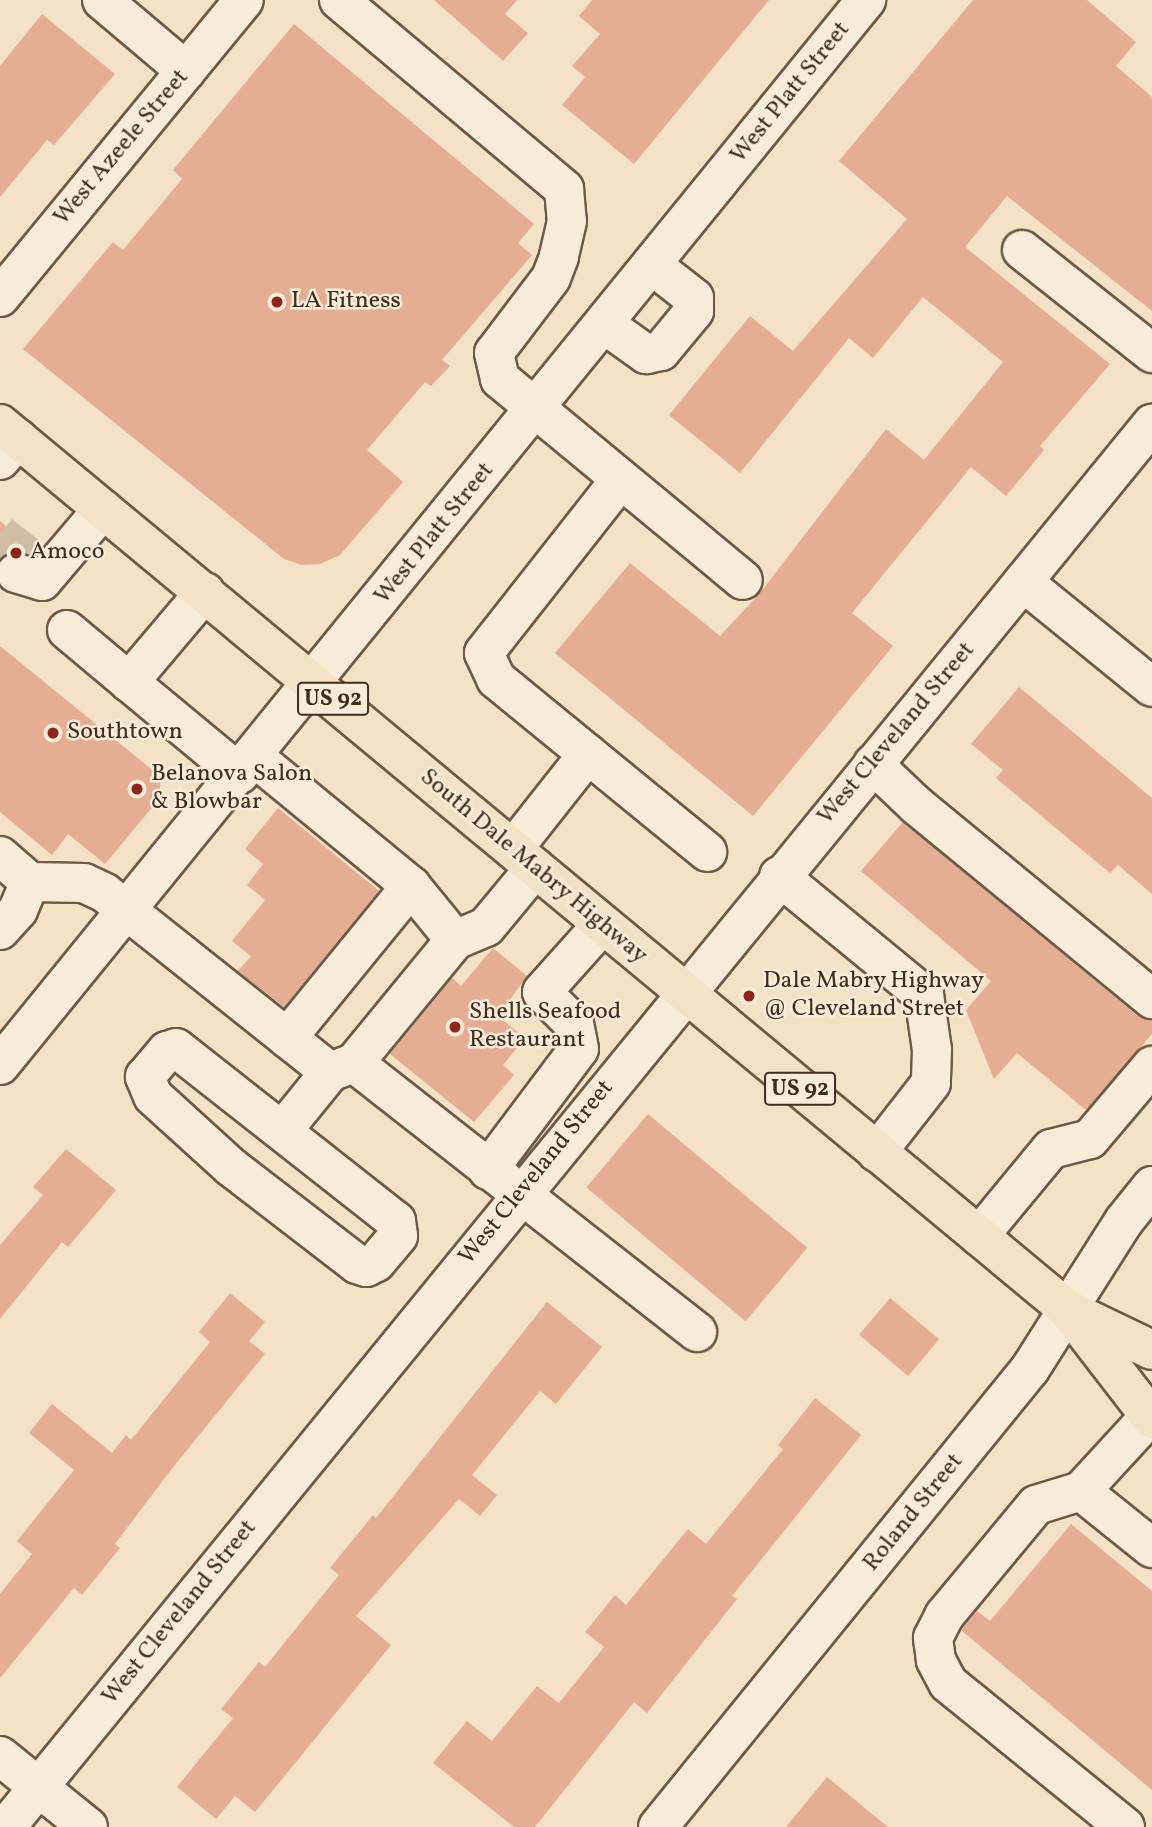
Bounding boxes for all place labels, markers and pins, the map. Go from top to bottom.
place label: LA Fitness [291,288,401,316]
marker: LA Fitness [269,294,285,310]
place label: Amoco [30,539,104,567]
marker: Amoco [8,545,24,561]
place label: Southtown [67,719,183,747]
marker: Southtown [45,725,61,741]
place label: Belanova Salon & Blowbar [151,761,312,817]
marker: Belanova Salon & Blowbar [129,781,145,797]
place label: Dale Mabry Highway @ Cleveland Street [763,968,985,1024]
marker: Dale Mabry Highway @ Cleveland Street [741,988,757,1004]
place label: Shells Seafood Restaurant [469,999,621,1055]
marker: Shells Seafood Restaurant [447,1019,463,1035]

